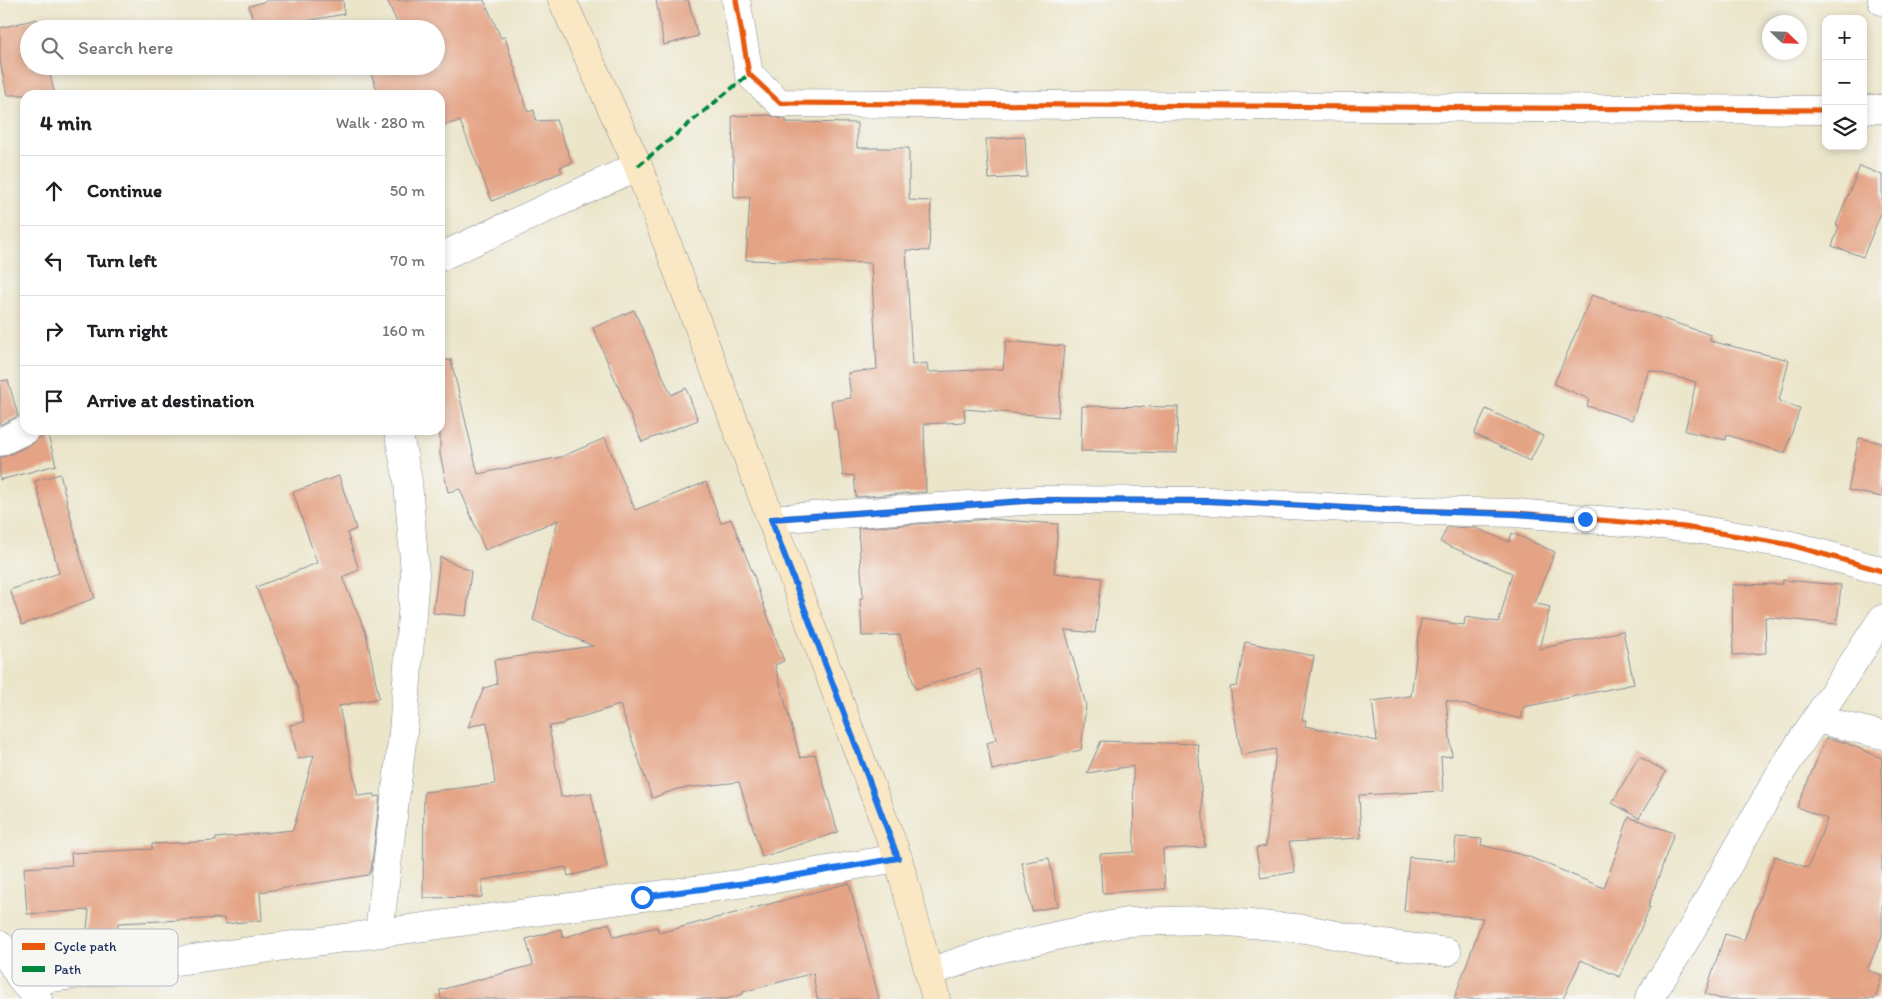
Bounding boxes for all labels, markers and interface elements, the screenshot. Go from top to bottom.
north arrow [1762,15,1807,60]
map controls [1822,15,1867,150]
button: + [1822,15,1867,60]
search box [20,20,445,75]
icon: search [38,34,66,62]
text: Search here [78,36,173,59]
button: − [1822,60,1867,105]
button: layers [1822,105,1867,150]
text: 4 min [40,110,92,135]
text: Walk · 280 m [336,113,425,132]
icon: ahead [40,177,68,205]
text: Continue [87,179,162,202]
text: 50 m [390,181,425,200]
icon: left [40,247,68,275]
text: Turn left [87,249,157,272]
text: 70 m [390,251,425,270]
icon: right [40,317,68,345]
text: Turn right [87,319,168,342]
text: 160 m [382,321,425,340]
icon: arrive [40,387,68,415]
text: Arrive at destination [87,389,254,412]
route end [1574,508,1597,531]
route start [631,886,654,909]
legend [12,929,178,986]
text: Cycle path [54,938,117,955]
text: Path [54,961,81,978]

